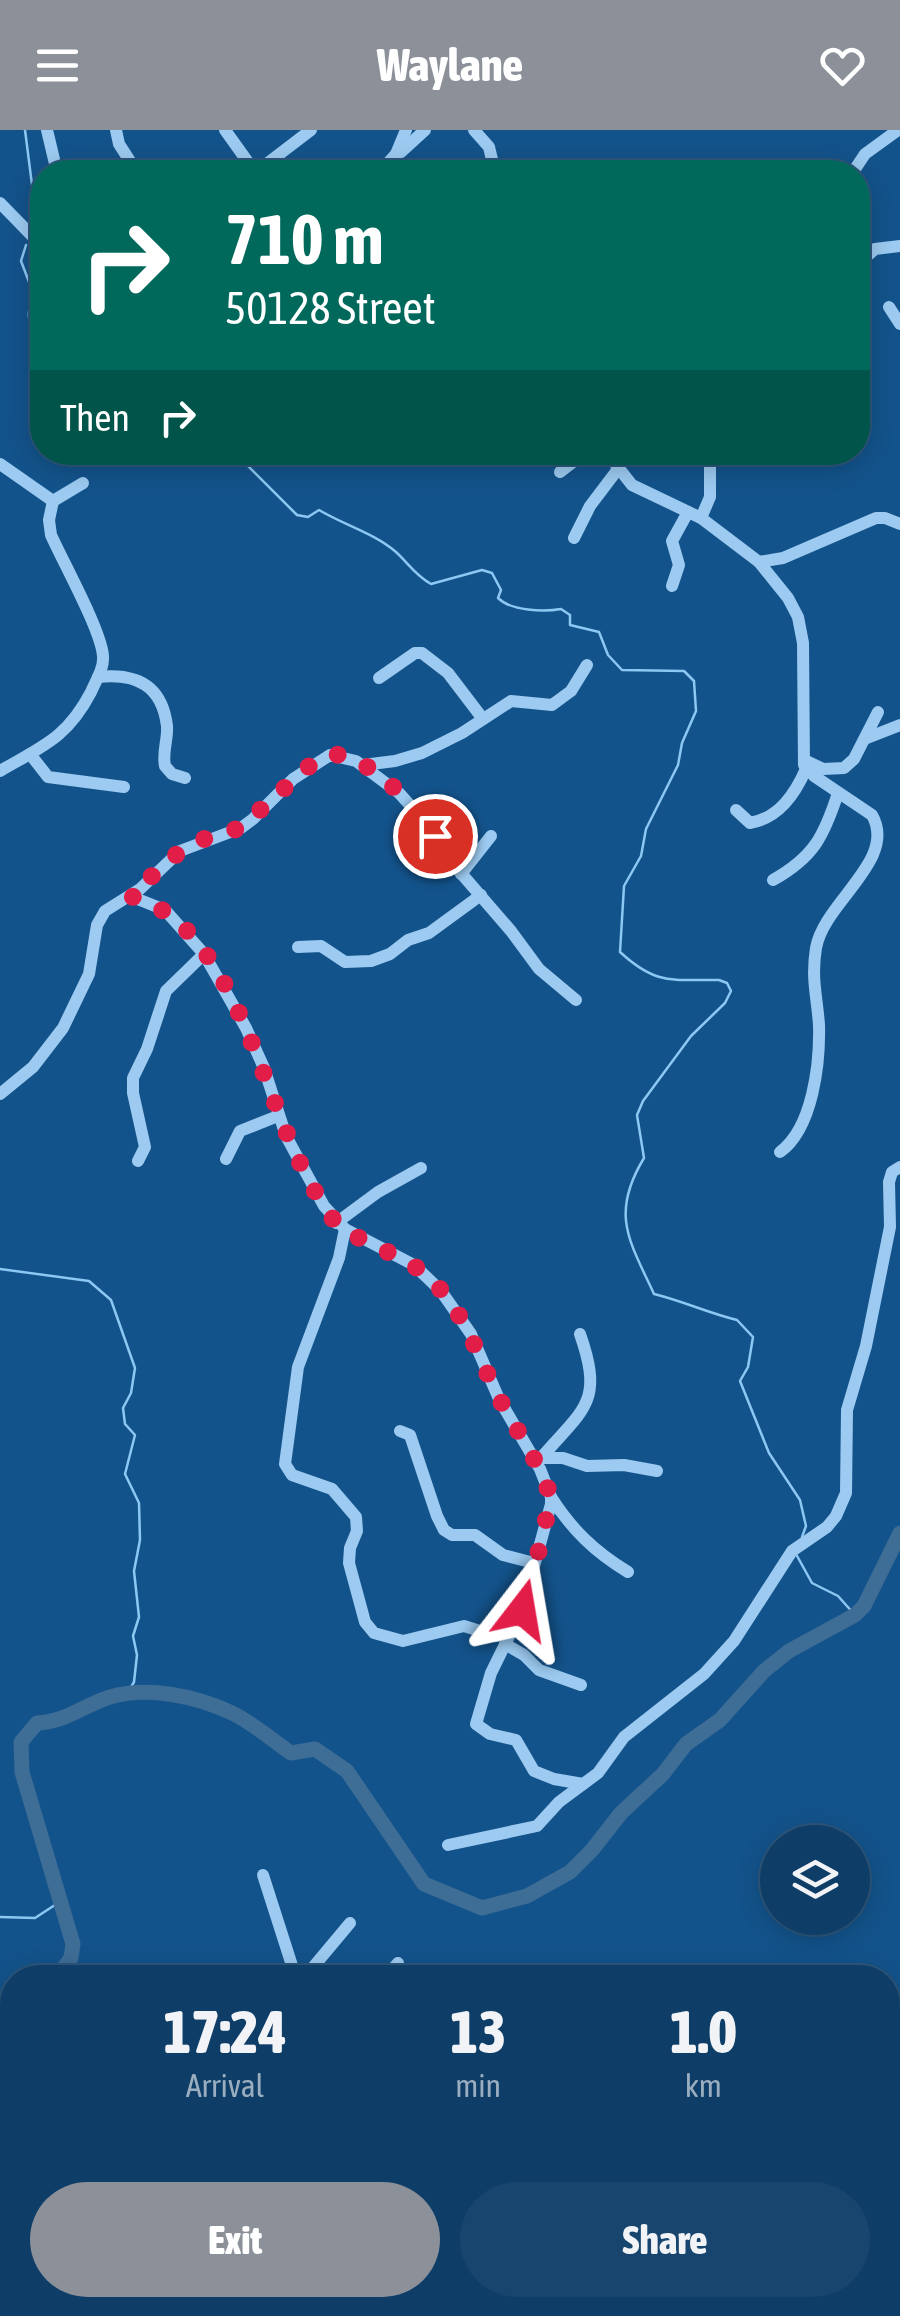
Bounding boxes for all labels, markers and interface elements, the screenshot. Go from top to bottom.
icon: menu [30,38,85,93]
icon: heart [815,38,870,93]
text: Waylane [377,39,523,91]
text: 710 m [225,199,384,279]
icon: right [60,200,190,330]
text: 50128 Street [225,282,436,334]
icon: right [150,390,205,445]
text: Then [60,396,130,439]
pin [393,794,478,879]
icon: arrive [408,809,463,864]
position arrow [470,1558,574,1662]
map controls [760,1825,870,1935]
button: layers [760,1825,870,1935]
text: 17:24 [163,1997,287,2066]
text: 13 [450,1997,506,2066]
text: 1.0 [670,1997,737,2066]
text: Arrival [186,2067,264,2104]
text: min [455,2067,501,2104]
text: km [685,2067,722,2104]
button: Exit [30,2182,440,2297]
button: Share [460,2182,870,2297]

